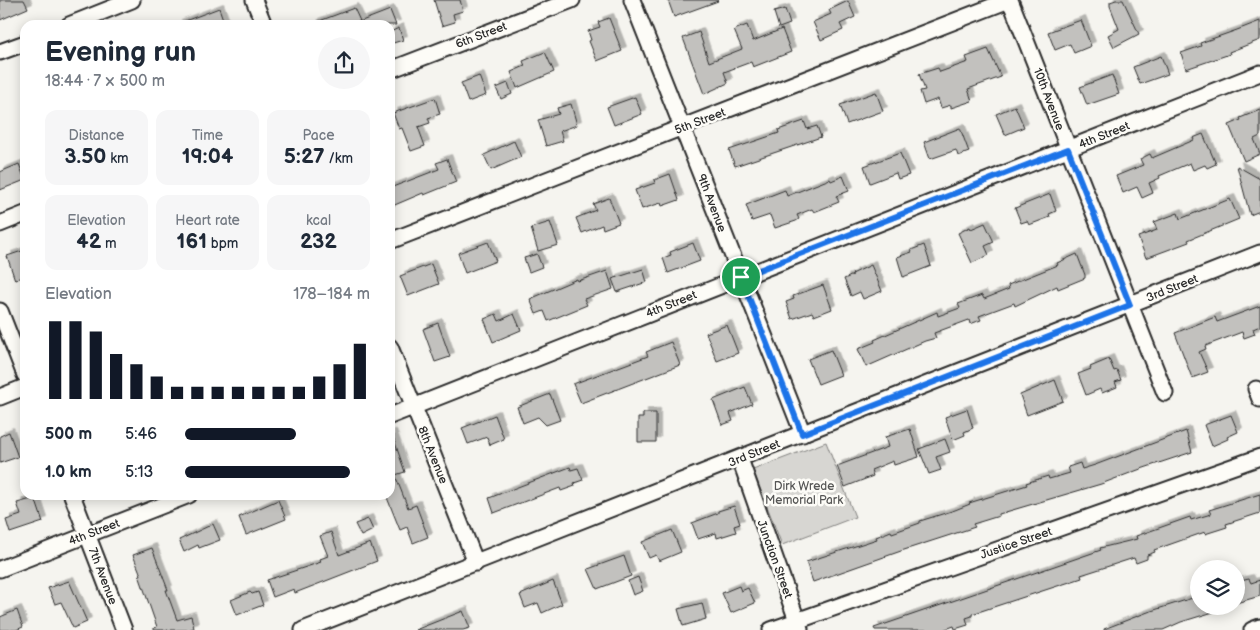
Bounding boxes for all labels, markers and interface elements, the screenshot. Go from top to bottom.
street label: 6th Street [453,19,509,52]
text: Evening run [45,36,196,69]
button: share [318,37,370,89]
street label: 10th Avenue [1030,66,1067,132]
text: 18:44 · 7 × 500 m [45,72,165,91]
street label: 5th Street [673,105,728,138]
street label: 4th Street [1077,118,1132,152]
text: Distance [69,127,124,144]
text: Time [192,127,223,144]
text: Pace [303,127,334,144]
text: 3.50 [64,144,106,169]
text: 19:04 [182,144,233,169]
text: 5:27 [284,144,325,169]
text: km [106,150,129,167]
text: /km [325,150,353,167]
street label: 9th Avenue [694,172,729,234]
text: Elevation [67,212,126,229]
text: Heart rate [175,212,240,229]
text: kcal [306,212,331,229]
text: 42 [76,229,101,254]
text: 161 [177,229,207,254]
text: 232 [300,229,337,254]
text: m [101,235,117,252]
text: bpm [207,235,238,252]
pin [720,256,762,298]
icon: arrive [727,263,755,291]
street label: 3rd Street [1144,271,1200,306]
text: Elevation [45,285,112,304]
text: 178–184 m [293,285,370,304]
street label: 4th Street [644,287,699,321]
street label: 8th Avenue [414,424,451,486]
text: 500 m [45,425,92,444]
text: 5:46 [125,425,157,444]
street label: 3rd Street [726,436,782,471]
text: 1.0 km [45,463,92,482]
text: 5:13 [125,463,153,482]
park label: Dirk Wrede Memorial Park [765,479,843,508]
street label: 4th Street [66,516,122,549]
street label: Junction Street [753,518,796,601]
street label: Justice Street [978,524,1054,563]
street label: 7th Avenue [85,546,120,607]
map controls [1190,560,1245,615]
button: layers [1190,560,1245,615]

